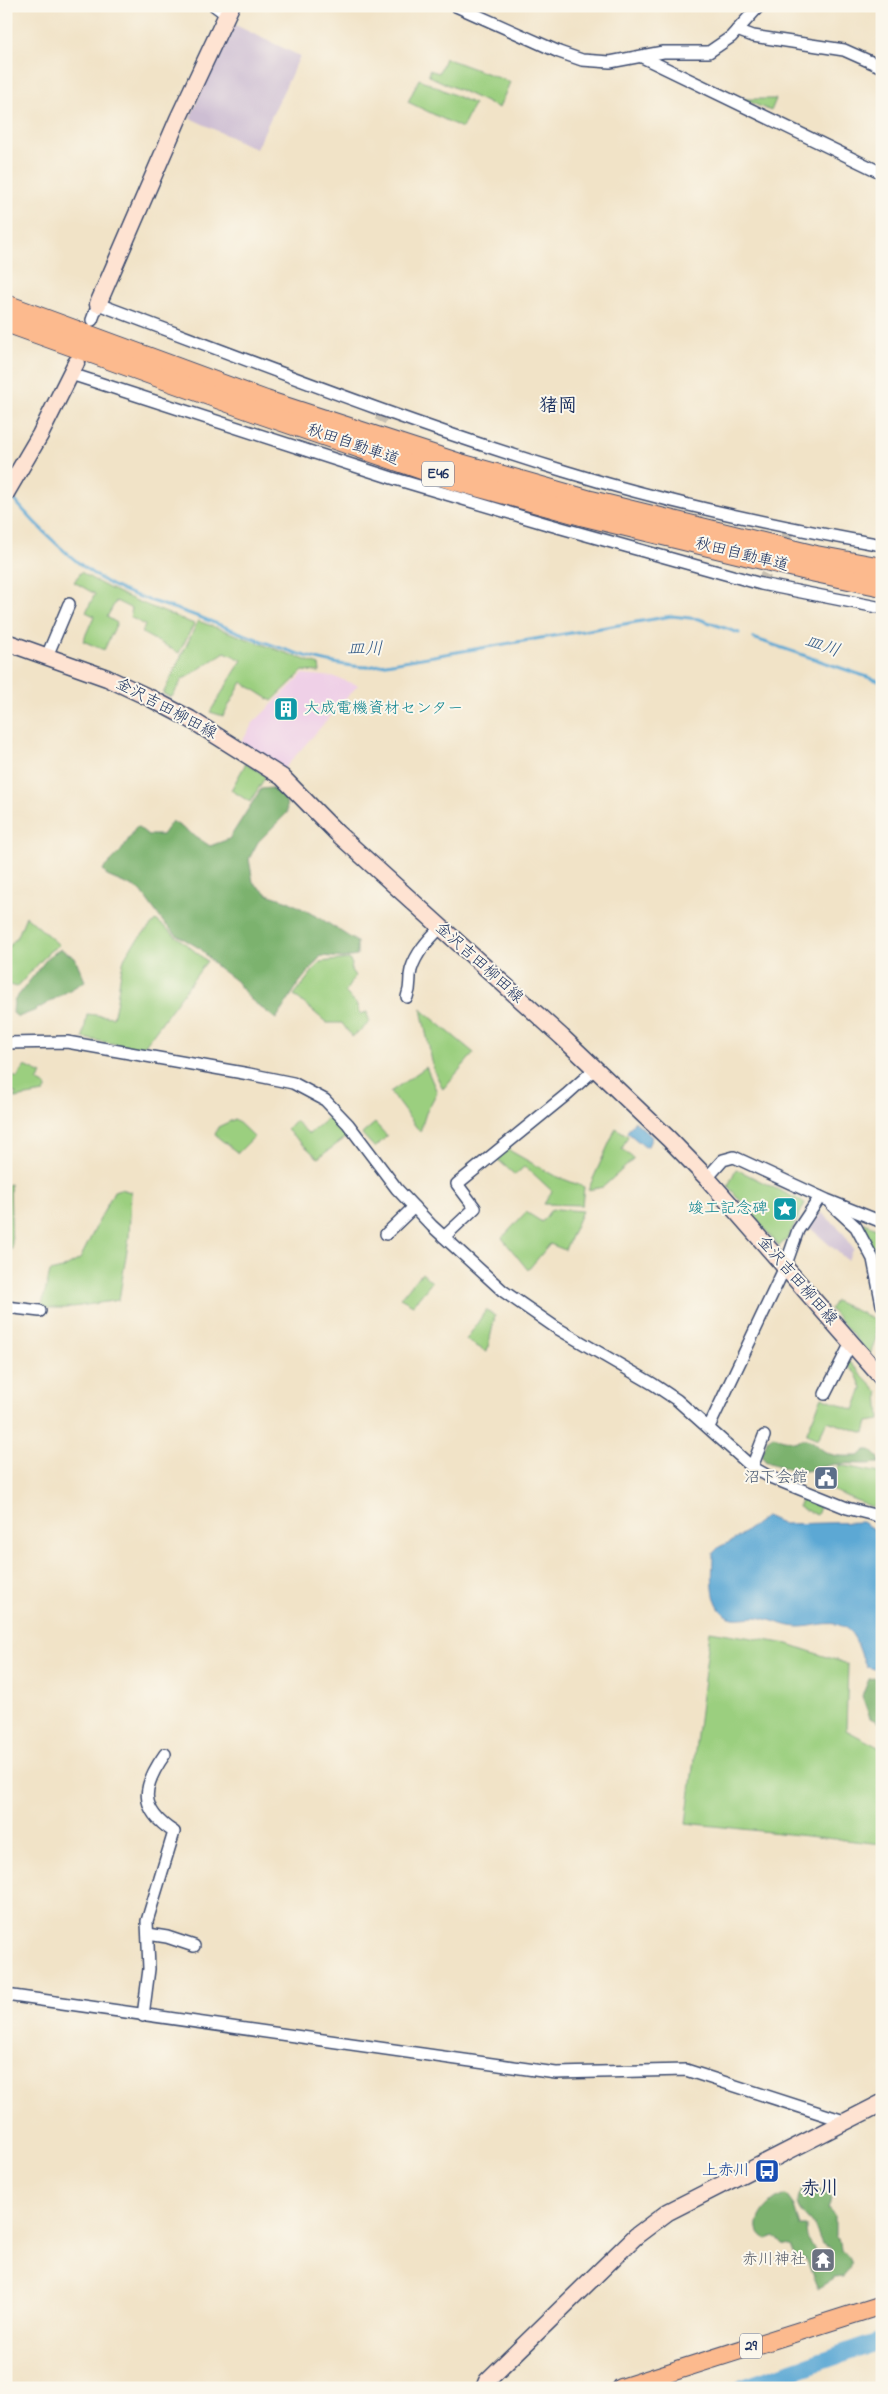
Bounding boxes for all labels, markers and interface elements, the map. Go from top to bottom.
district label: 猪岡 [539,393,577,420]
street label: 秋田自動車道 [304,418,402,472]
road number: E46 [422,462,454,486]
street label: 秋田自動車道 [693,532,791,578]
water label: 皿川 [801,629,843,665]
water label: 皿川 [347,637,383,663]
street label: 金沢吉田柳田線 [111,672,221,746]
building icon: 大成電機資材センター [273,696,299,722]
place label: 大成電機資材センター [304,697,463,721]
street label: 金沢吉田柳田線 [429,917,529,1009]
place icon: 竣工記念碑 [772,1196,798,1222]
place label: 竣工記念碑 [688,1197,768,1221]
street label: 金沢吉田柳田線 [751,1231,843,1331]
public building icon: 沼下会館 [813,1465,839,1491]
place label: 沼下会館 [744,1466,808,1490]
bus stop icon: 上赤川 [754,2158,780,2184]
place label: 上赤川 [702,2159,750,2183]
district label: 赤川 [801,2176,839,2203]
temple icon: 赤川神社 [810,2247,836,2273]
place label: 赤川神社 [742,2248,806,2272]
road number: 29 [740,2334,762,2358]

